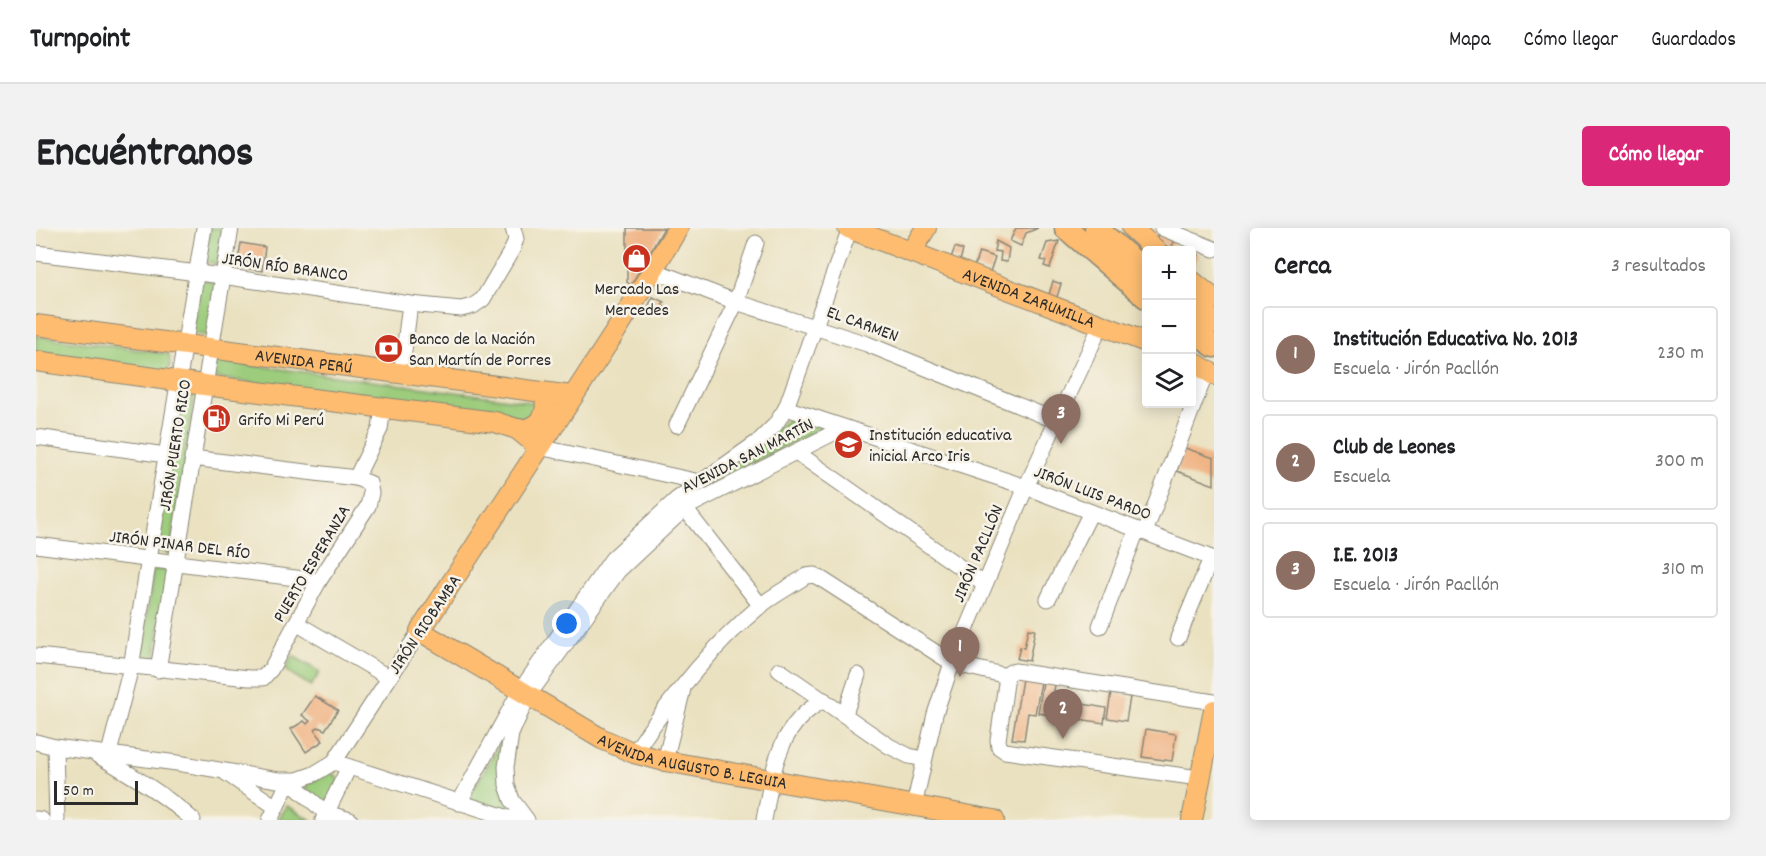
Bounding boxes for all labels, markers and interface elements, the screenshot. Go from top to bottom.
text: Turnpoint [30,21,130,61]
text: Mapa [1449,26,1491,56]
text: Cómo llegar [1524,26,1618,56]
text: Guardados [1651,26,1736,56]
text: Encuéntranos [36,126,254,186]
button: Cómo llegar [1582,126,1730,186]
shop icon: Mercado Las Mercedes [621,243,653,275]
map controls [1142,246,1196,408]
button: + [1142,246,1196,300]
street label: JIRÓN RÍO BRANCO [220,247,349,290]
text: Cerca [1274,249,1331,286]
text: 3 resultados [1611,253,1706,281]
street label: AVENIDA ZARUMILLA [958,263,1099,336]
place label: Mercado Las Mercedes [595,278,679,324]
button: − [1142,300,1196,354]
street label: EL CARMEN [823,301,902,350]
text: Institución Educativa No. 2013 [1333,325,1578,356]
place label: Banco de la Nación San Martín de Porres [409,328,551,374]
bank icon: Banco de la Nación San Martín de Porres [372,332,404,364]
text: 1 [1293,340,1298,368]
text: 230 m [1657,340,1704,368]
street label: AVENIDA PERÚ [253,344,353,382]
button: layers [1142,354,1196,408]
text: Escuela · Jirón Pacllón [1333,356,1499,384]
street label: JIRÓN PUERTO RICO [154,378,199,513]
pin: 3 [1042,394,1080,444]
fuel station icon: Grifo Mi Perú [201,403,233,435]
place label: Grifo Mi Perú [238,409,324,434]
street label: AVENIDA SAN MARTÍN [678,413,819,501]
place label: Institución educativa inicial Arco Iris [869,424,1012,470]
school or university icon: Institución educativa inicial Arco Iris [832,428,864,460]
text: Club de Leones [1333,433,1456,464]
text: 2 [1291,448,1300,476]
text: 300 m [1655,448,1704,476]
street label: JIRÓN LUIS PARDO [1030,460,1154,528]
text: Escuela [1333,464,1390,492]
street label: PUERTO ESPERANZA [268,501,358,628]
street label: JIRÓN PACLLÓN [947,501,1011,607]
street label: JIRÓN PINAR DEL RÍO [108,525,252,568]
text: I.E. 2013 [1333,541,1398,572]
text: 3 [1291,556,1300,584]
text: 310 m [1662,556,1704,584]
street label: JIRÓN RIOBAMBA [383,570,469,680]
text: Escuela · Jirón Pacllón [1333,572,1499,600]
your location [552,609,581,638]
pin: 1 [940,628,980,677]
pin: 2 [1044,690,1082,739]
street label: AVENIDA AUGUSTO B. LEGUIA [593,728,789,798]
scale bar [54,778,138,806]
text: 50 m [63,780,94,803]

